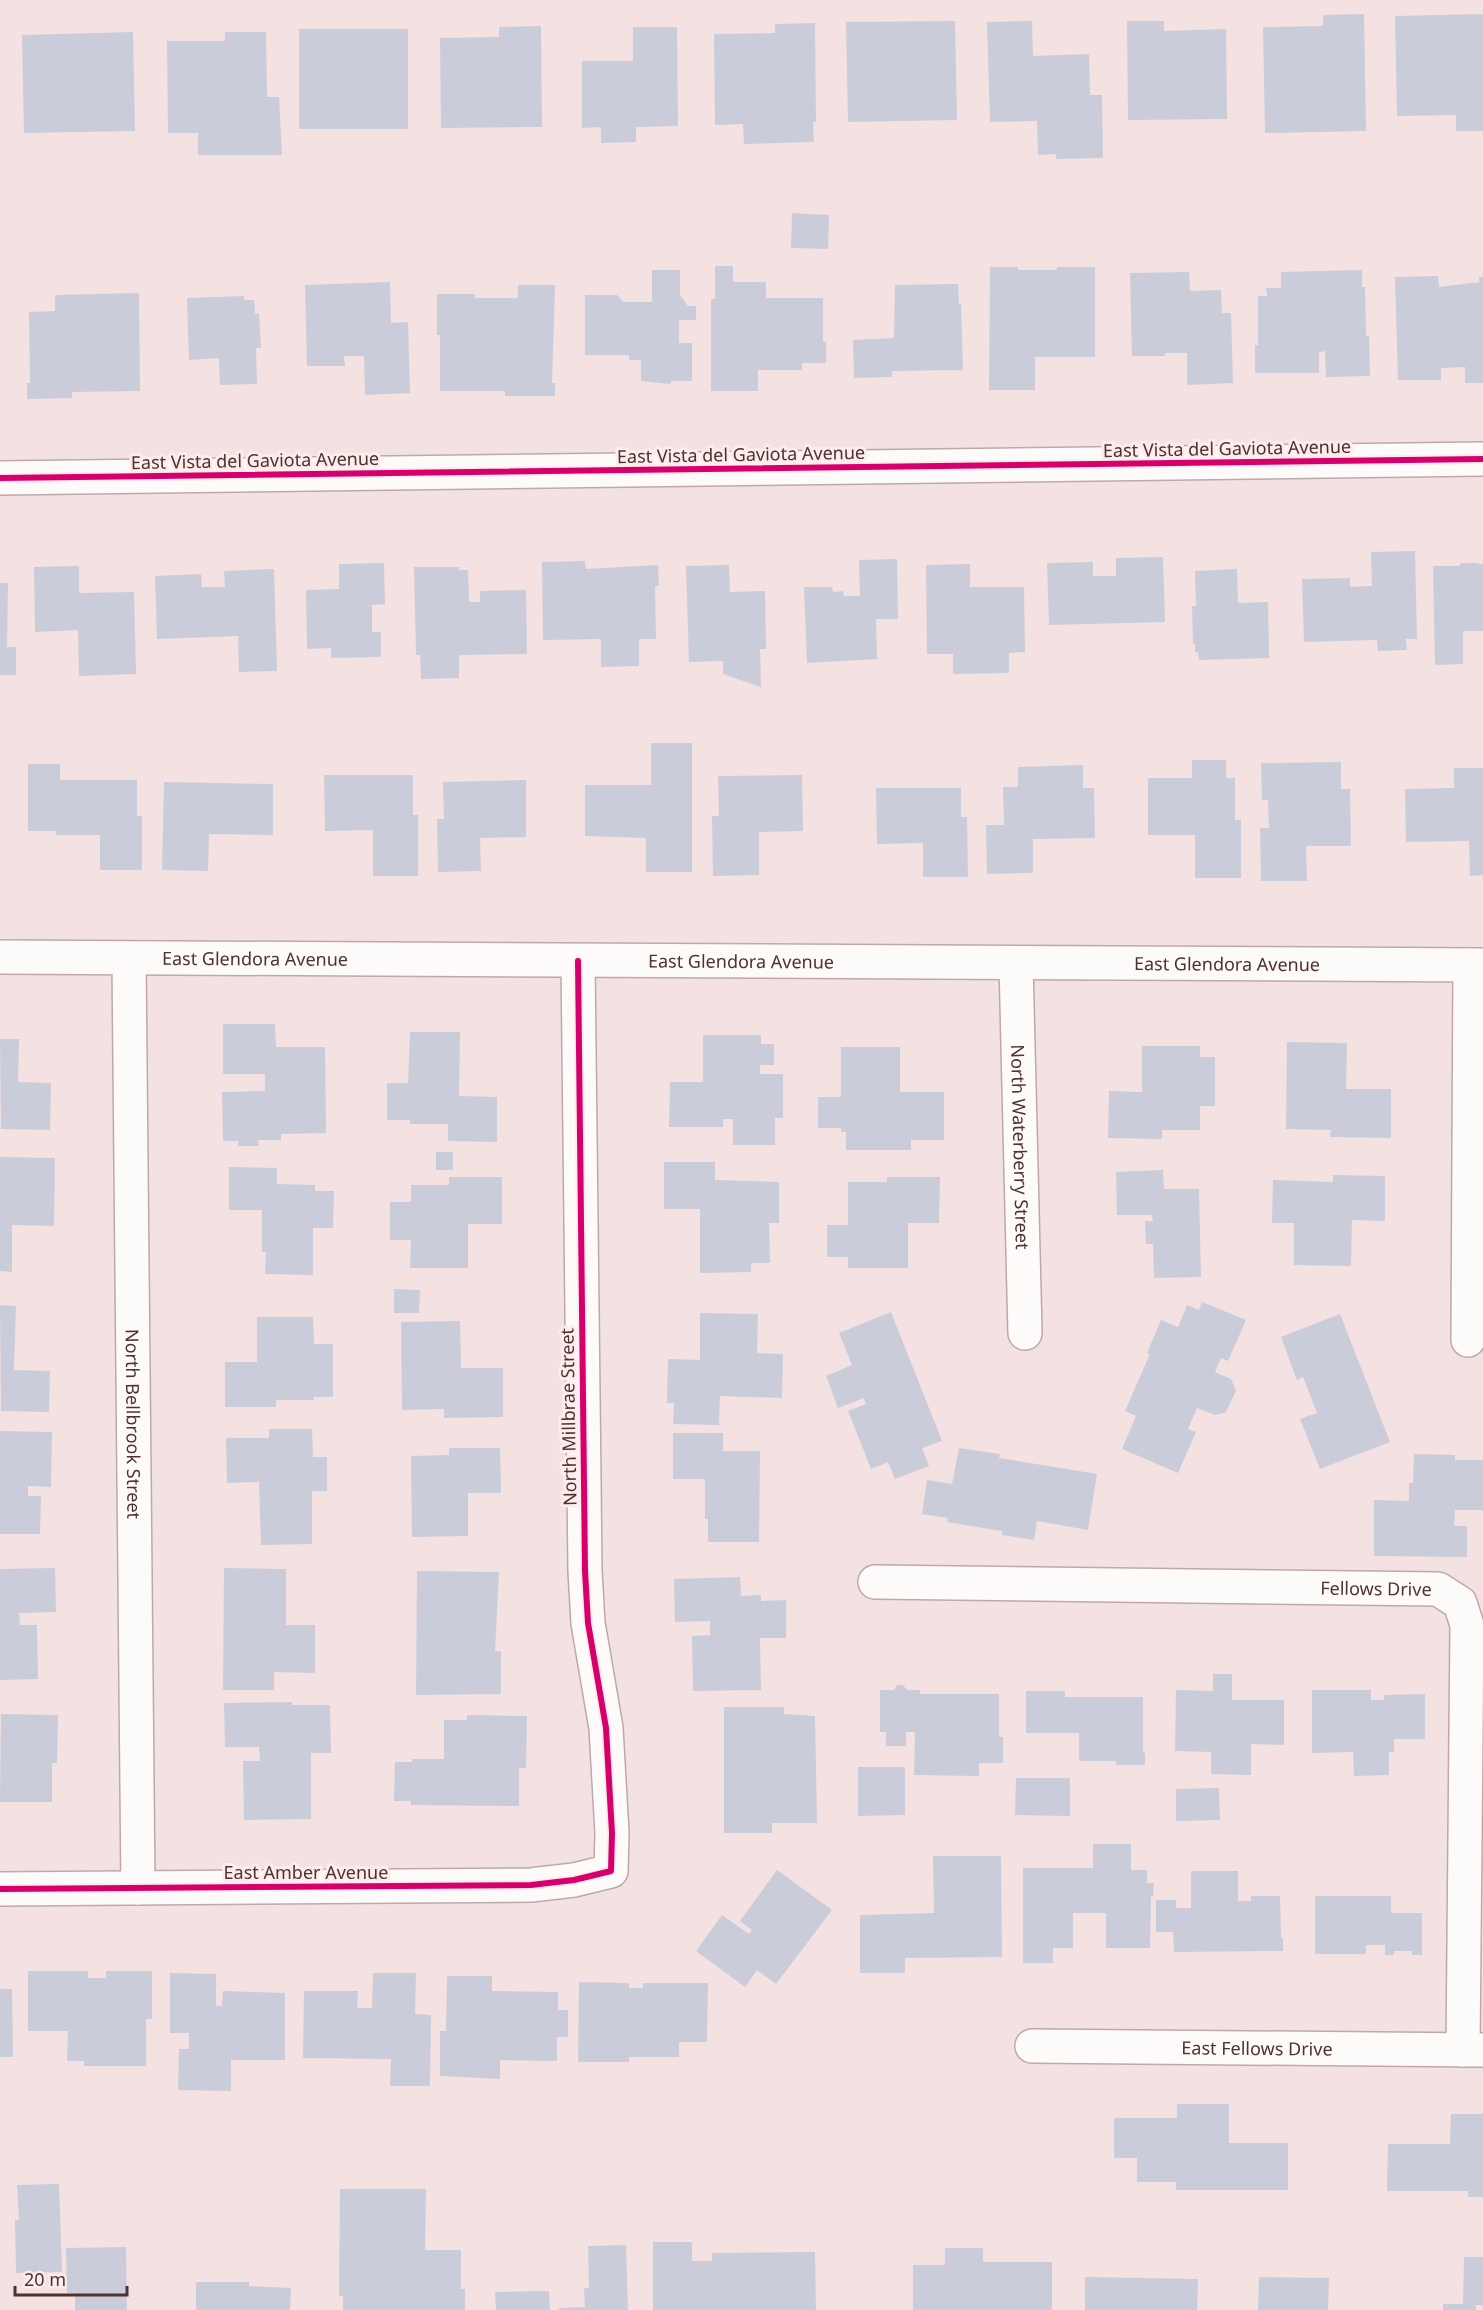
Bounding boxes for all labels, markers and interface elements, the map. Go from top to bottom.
street label: East Vista del Gaviota Avenue [1103,434,1351,462]
street label: East Vista del Gaviota Avenue [617,440,865,468]
street label: East Vista del Gaviota Avenue [131,446,379,474]
street label: East Glendora Avenue [162,946,348,971]
street label: East Glendora Avenue [648,948,834,973]
street label: East Glendora Avenue [1134,951,1320,976]
street label: North Waterberry Street [1006,1044,1035,1250]
street label: North Millbrae Street [554,1327,582,1506]
street label: North Bellbrook Street [121,1329,146,1520]
street label: Fellows Drive [1320,1576,1432,1601]
street label: East Amber Avenue [224,1860,388,1884]
street label: East Fellows Drive [1181,2035,1333,2061]
scale bar [15,2259,128,2297]
text: 20 m [24,2267,66,2291]

